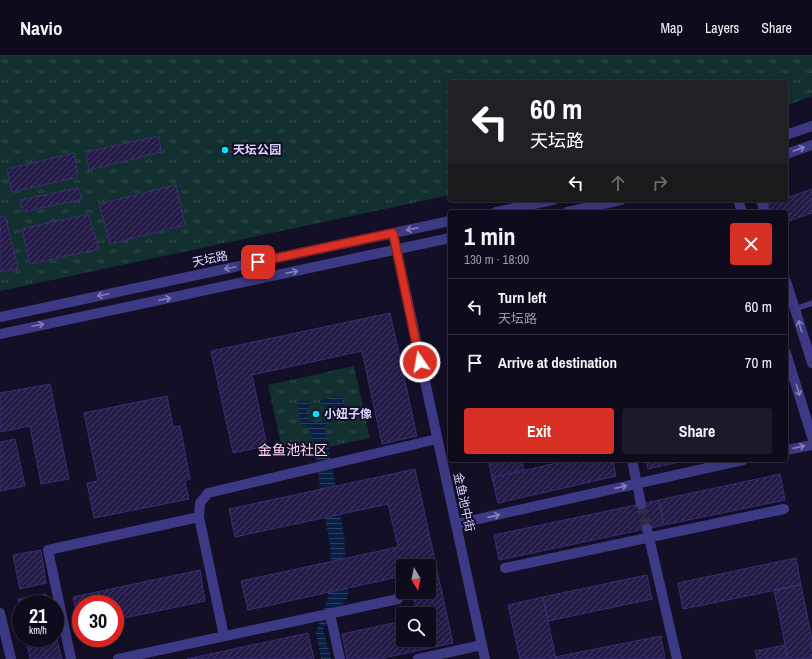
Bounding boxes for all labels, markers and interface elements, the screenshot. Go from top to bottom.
text: Navio [20,15,62,41]
text: Map [661,19,683,37]
text: Layers [705,19,739,37]
text: Share [761,19,792,37]
text: 60 m [530,90,582,128]
icon: left [464,96,516,148]
text: 天坛路 [530,128,584,153]
place label: 天坛公园 [233,142,281,158]
marker: 天坛公园 [220,145,230,155]
one-way arrow [793,145,805,153]
icon: left [565,172,587,194]
icon: ahead [607,172,629,194]
icon: right [649,172,671,194]
text: 1 min [464,220,515,252]
button: close [730,223,772,265]
one-way arrow [406,226,419,234]
pin [241,245,275,279]
street label: 天坛路 [191,247,229,271]
icon: arrive [247,251,269,273]
text: 130 m · 18:00 [464,251,529,268]
one-way arrow [224,265,237,273]
one-way arrow [286,267,299,275]
text: Turn left [498,287,546,308]
one-way arrow [97,292,110,300]
one-way arrow [158,294,171,302]
icon: left [464,296,486,318]
text: 60 m [745,296,772,317]
text: 天坛路 [498,310,537,327]
one-way arrow [796,320,803,333]
one-way arrow [31,321,44,329]
position arrow [399,341,441,383]
icon: arrive [464,352,486,374]
text: Arrive at destination [498,352,617,373]
text: 70 m [745,352,772,373]
one-way arrow [794,384,802,396]
place label: 小妞子像 [324,406,372,422]
button: Exit [464,408,614,454]
button: Share [622,408,772,454]
marker: 小妞子像 [311,409,321,419]
district label: 金鱼池社区 [258,441,328,459]
one-way arrow [792,443,805,451]
street label: 金鱼池中街 [450,471,478,533]
one-way arrow [614,483,627,491]
one-way arrow [487,511,500,519]
north arrow [396,559,436,599]
map controls [396,559,436,647]
speed limit sign: 30 [72,595,124,647]
text: 21 [29,602,47,629]
button: search [396,607,436,647]
text: km/h [29,624,47,637]

